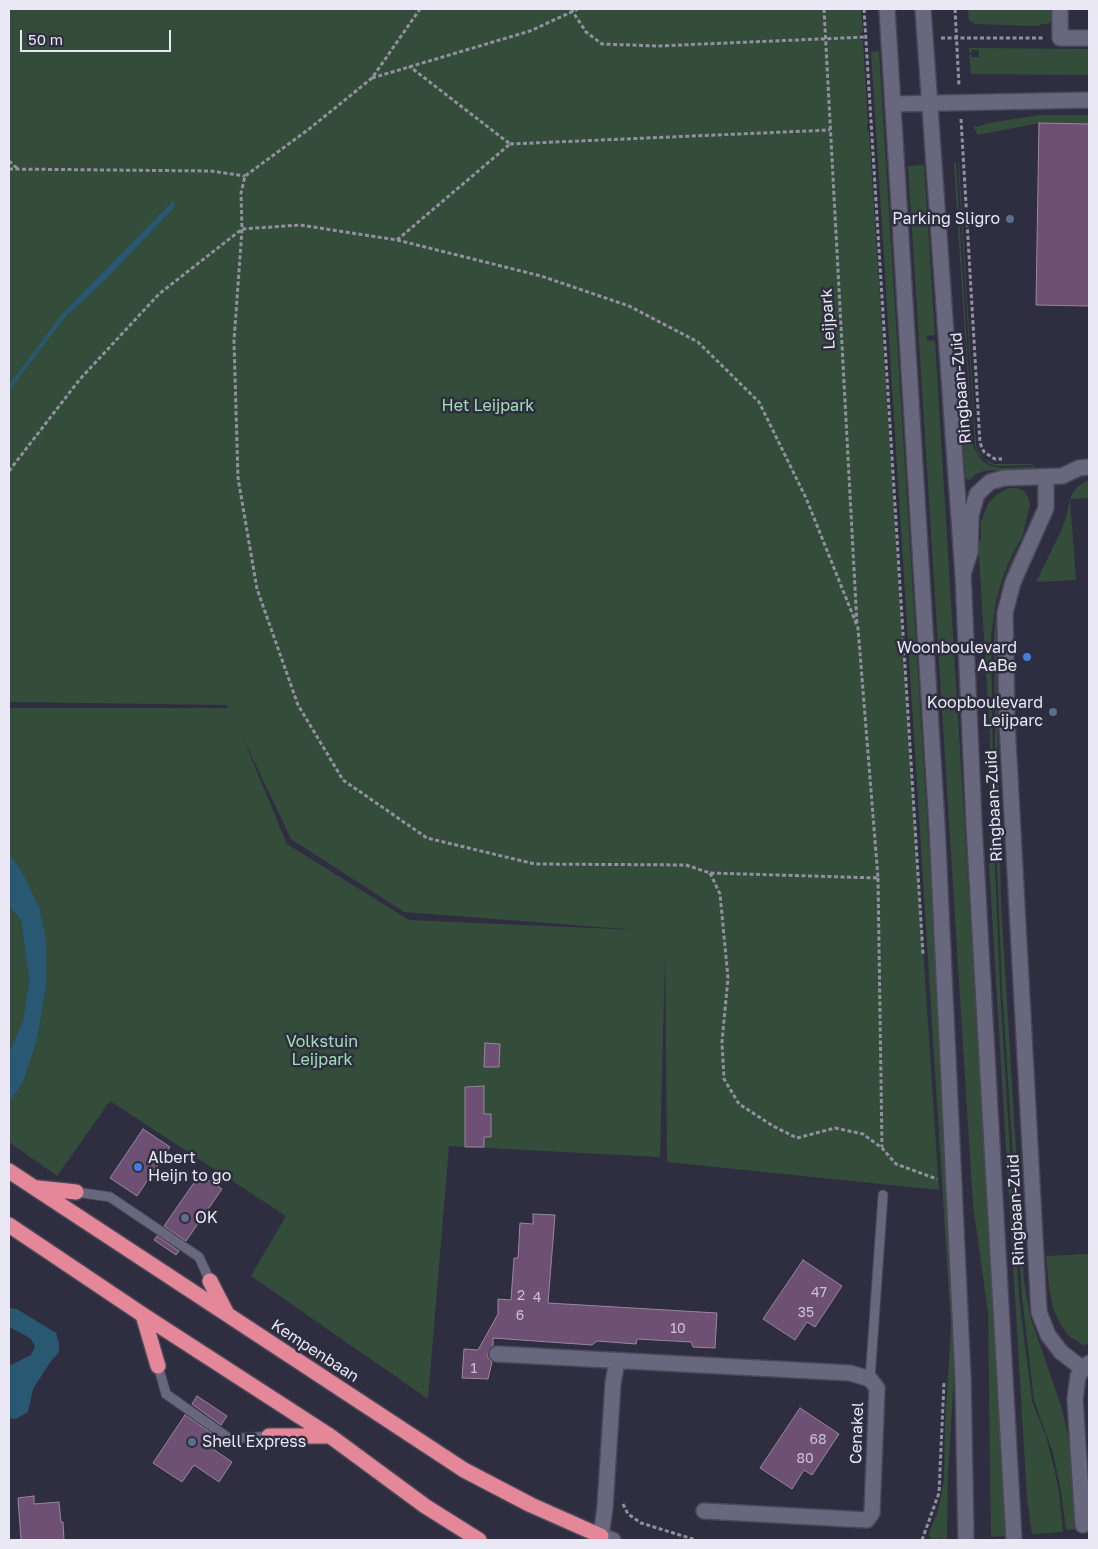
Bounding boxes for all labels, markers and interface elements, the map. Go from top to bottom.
scale bar [22,20,174,52]
text: 50 m [28,30,63,48]
place label: Parking Sligro [892,209,1000,229]
marker: Parking Sligro [1004,213,1016,225]
street label: Leijpark [817,288,839,350]
street label: Ringbaan-Zuid [947,331,975,445]
park label: Het Leijpark [442,396,534,416]
place label: Woonboulevard AaBe [897,638,1017,676]
marker: Woonboulevard AaBe [1021,651,1033,663]
place label: Koopboulevard Leijparc [927,693,1043,731]
marker: Koopboulevard Leijparc [1047,706,1059,718]
street label: Ringbaan-Zuid [981,750,1007,862]
park label: Volkstuin Leijpark [286,1032,358,1070]
place label: Albert Heijn to go [148,1148,231,1186]
street label: Ringbaan-Zuid [1003,1154,1029,1266]
marker: Albert Heijn to go [132,1161,144,1173]
place label: OK [195,1208,218,1228]
marker: OK [179,1212,191,1224]
house number: 47 [811,1285,827,1301]
house number: 2 [517,1288,525,1304]
house number: 4 [533,1290,541,1306]
house number: 35 [798,1305,814,1321]
house number: 6 [516,1308,524,1324]
street label: Kempenbaan [267,1315,363,1387]
house number: 10 [670,1321,686,1337]
house number: 1 [471,1361,477,1377]
street label: Cenakel [846,1402,868,1464]
place label: Shell Express [202,1432,306,1452]
house number: 68 [809,1432,827,1448]
marker: Shell Express [186,1436,198,1448]
house number: 80 [796,1451,814,1467]

